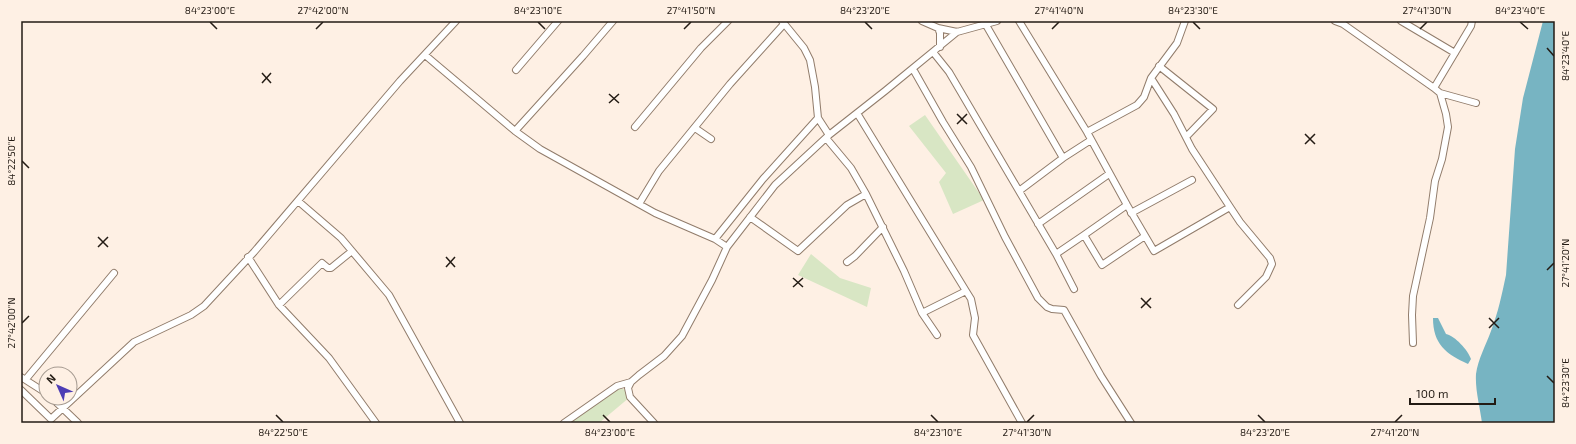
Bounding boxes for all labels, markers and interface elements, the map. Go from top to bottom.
text: 84°23'00"E [185,4,236,16]
text: 27°42'00"N [298,4,348,16]
text: 84°23'10"E [514,4,563,16]
text: 27°41'50"N [667,4,715,16]
text: 84°23'20"E [840,4,890,16]
text: 27°41'40"N [1034,4,1084,16]
text: 84°23'30"E [1168,4,1218,16]
text: 27°41'30"N [1403,4,1451,16]
text: 84°23'40"E [1495,4,1546,16]
text: 84°23'40"E [1559,30,1571,81]
text: 84°22'50"E [5,136,17,186]
text: 27°41'20"N [1559,239,1571,287]
text: 27°42'00"N [5,298,17,348]
text: 84°23'30"E [1559,358,1571,408]
north arrow [38,366,78,406]
text: N [43,371,58,386]
scale bar [1410,380,1495,406]
text: 100 m [1416,386,1448,400]
text: 84°22'50"E [258,426,308,438]
text: 84°23'00"E [585,426,636,438]
text: 84°23'10"E [914,426,963,438]
text: 27°41'30"N [1003,426,1051,438]
text: 84°23'20"E [1240,426,1290,438]
text: 27°41'20"N [1371,426,1419,438]

